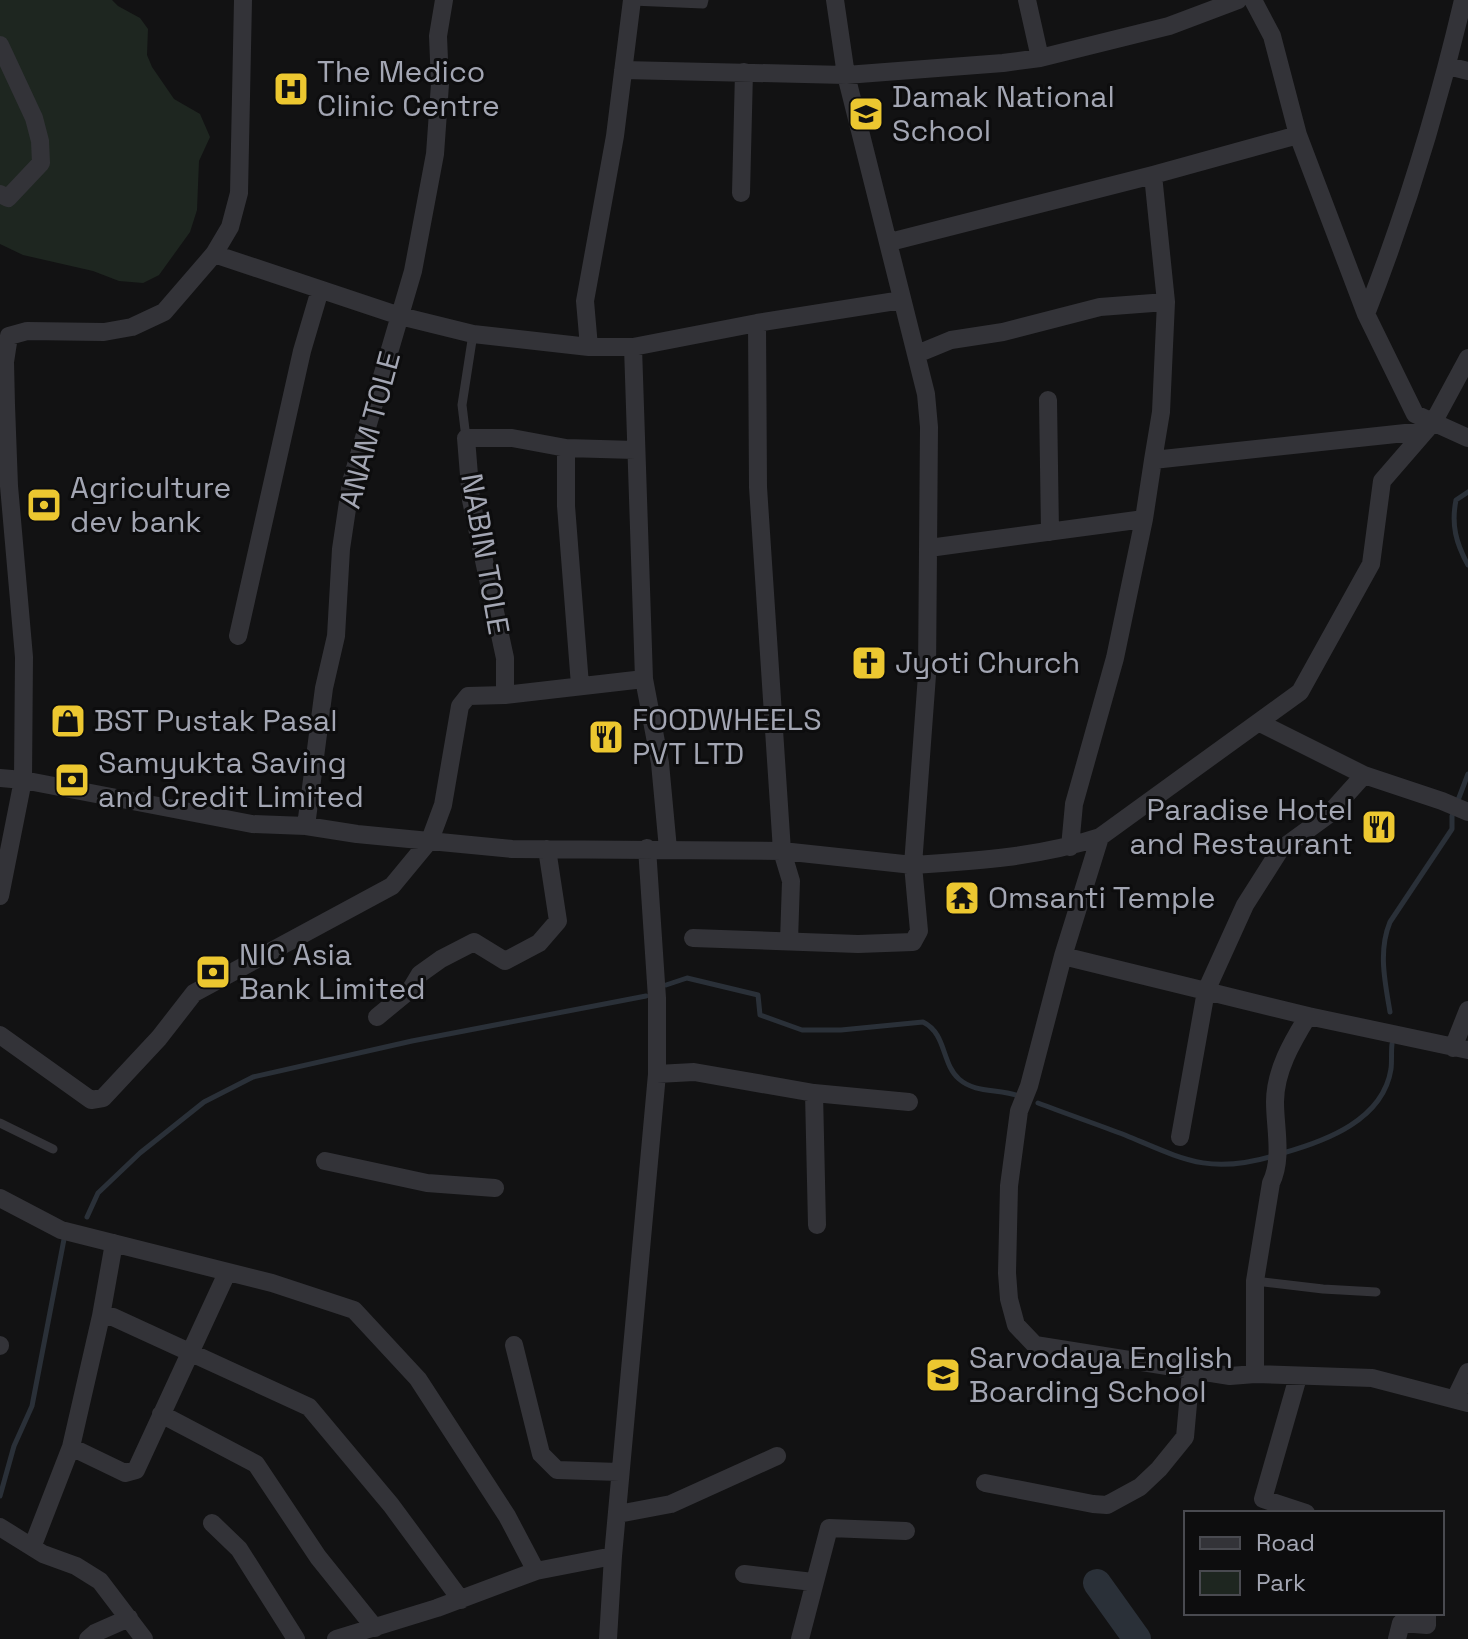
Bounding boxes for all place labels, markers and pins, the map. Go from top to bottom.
place label: The Medico Clinic Centre [317,52,500,125]
hospital icon: The Medico Clinic Centre [272,70,310,108]
place label: Damak National School [892,77,1115,150]
school or university icon: Damak National School [847,95,885,133]
place label: Agriculture dev bank [70,468,231,541]
bank icon: Agriculture dev bank [25,486,63,524]
place label: Jyoti Church [895,643,1080,682]
church icon: Jyoti Church [850,644,888,682]
place label: FOODWHEELS PVT LTD [632,700,822,773]
place label: BST Pustak Pasal [94,701,338,740]
shop icon: BST Pustak Pasal [49,702,87,740]
restaurant icon: FOODWHEELS PVT LTD [587,718,625,756]
place label: Samyukta Saving and Credit Limited [98,743,364,816]
bank icon: Samyukta Saving and Credit Limited [53,761,91,799]
place label: Paradise Hotel and Restaurant [1129,790,1353,863]
restaurant icon: Paradise Hotel and Restaurant [1360,808,1398,846]
place label: Omsanti Temple [988,878,1216,917]
temple icon: Omsanti Temple [943,879,981,917]
place label: NIC Asia Bank Limited [239,935,426,1008]
bank icon: NIC Asia Bank Limited [194,953,232,991]
place label: Sarvodaya English Boarding School [969,1338,1233,1411]
school or university icon: Sarvodaya English Boarding School [924,1356,962,1394]

